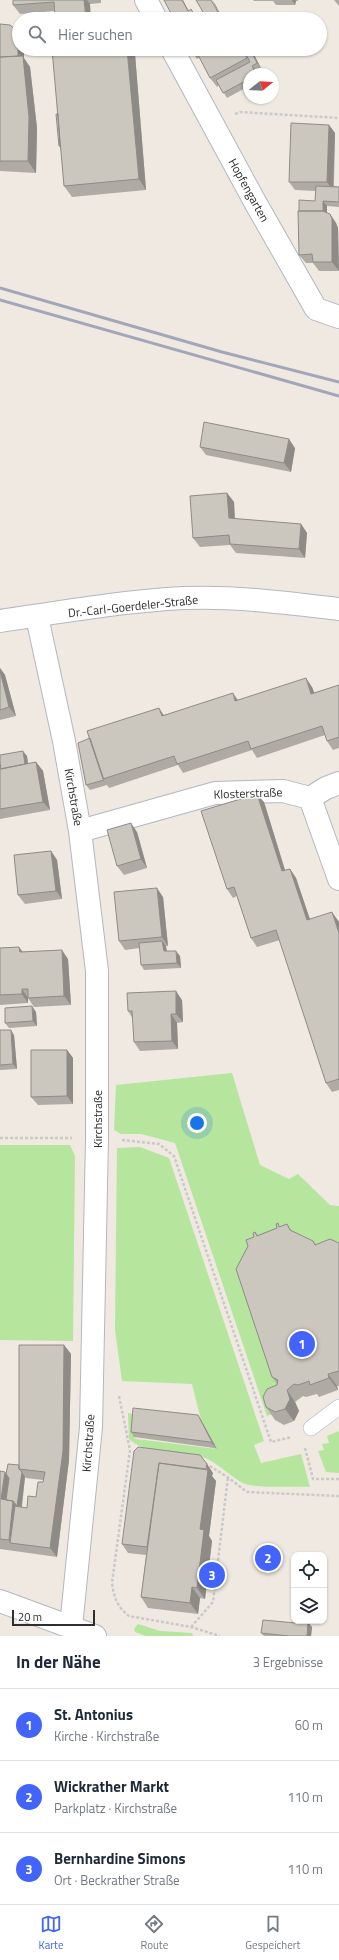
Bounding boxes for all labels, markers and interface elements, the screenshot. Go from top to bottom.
search box [12,12,327,56]
icon: search [26,23,48,45]
text: Hier suchen [58,23,133,46]
north arrow [243,68,279,104]
street label: Hopfengarten [224,155,274,225]
street label: Dr.-Carl-Goerdeler-Straße [67,590,199,622]
street label: Kirchstraße [60,767,88,827]
street label: Klosterstraße [213,782,283,804]
street label: Kirchstraße [88,1090,107,1148]
your location [187,1113,207,1133]
pin: 1 [289,1329,315,1359]
street label: Kirchstraße [76,1413,100,1473]
pin: 2 [255,1543,281,1573]
map controls [291,1552,327,1624]
button: locate [291,1552,327,1588]
pin: 3 [199,1560,225,1590]
button: layers [291,1588,327,1624]
scale bar [12,1608,95,1627]
text: 20 m [18,1609,42,1625]
text: In der Nähe [16,1649,101,1675]
text: 3 Ergebnisse [253,1652,323,1672]
text: St. Antonius [54,1703,133,1726]
text: 1 [25,1715,33,1735]
text: 60 m [295,1715,323,1735]
text: Kirche · Kirchstraße [54,1726,159,1746]
text: Wickrather Markt [54,1775,169,1798]
text: 2 [25,1787,33,1807]
text: 110 m [287,1787,323,1807]
text: Parkplatz · Kirchstraße [54,1798,177,1818]
text: Bernhardine Simons [54,1847,186,1870]
text: 3 [25,1859,33,1879]
text: 110 m [287,1859,323,1879]
text: Ort · Beckrather Straße [54,1870,180,1890]
tab: Karte [39,1913,64,1953]
tab: Route [141,1913,168,1953]
tab: Gespeichert [245,1913,300,1953]

